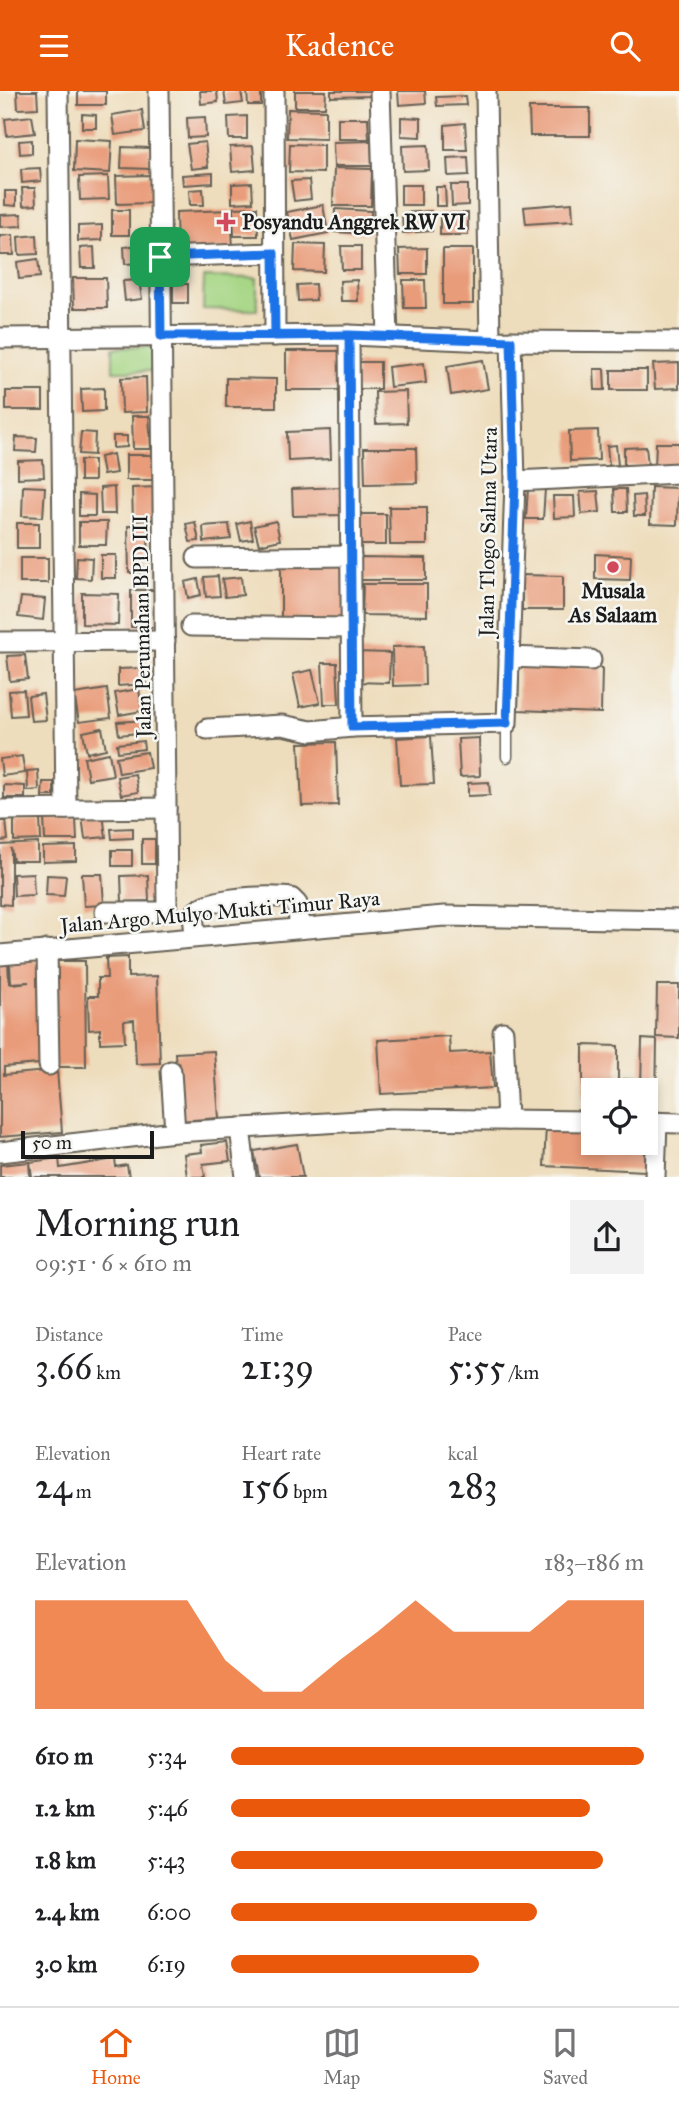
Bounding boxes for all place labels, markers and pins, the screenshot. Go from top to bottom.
place label: Posyandu Anggrek RW VI [242,209,466,235]
marker: Posyandu Anggrek RW VI [216,212,236,232]
pin [130,227,190,287]
marker: Musala As Salaam [605,559,621,575]
place label: Musala As Salaam [567,578,658,628]

